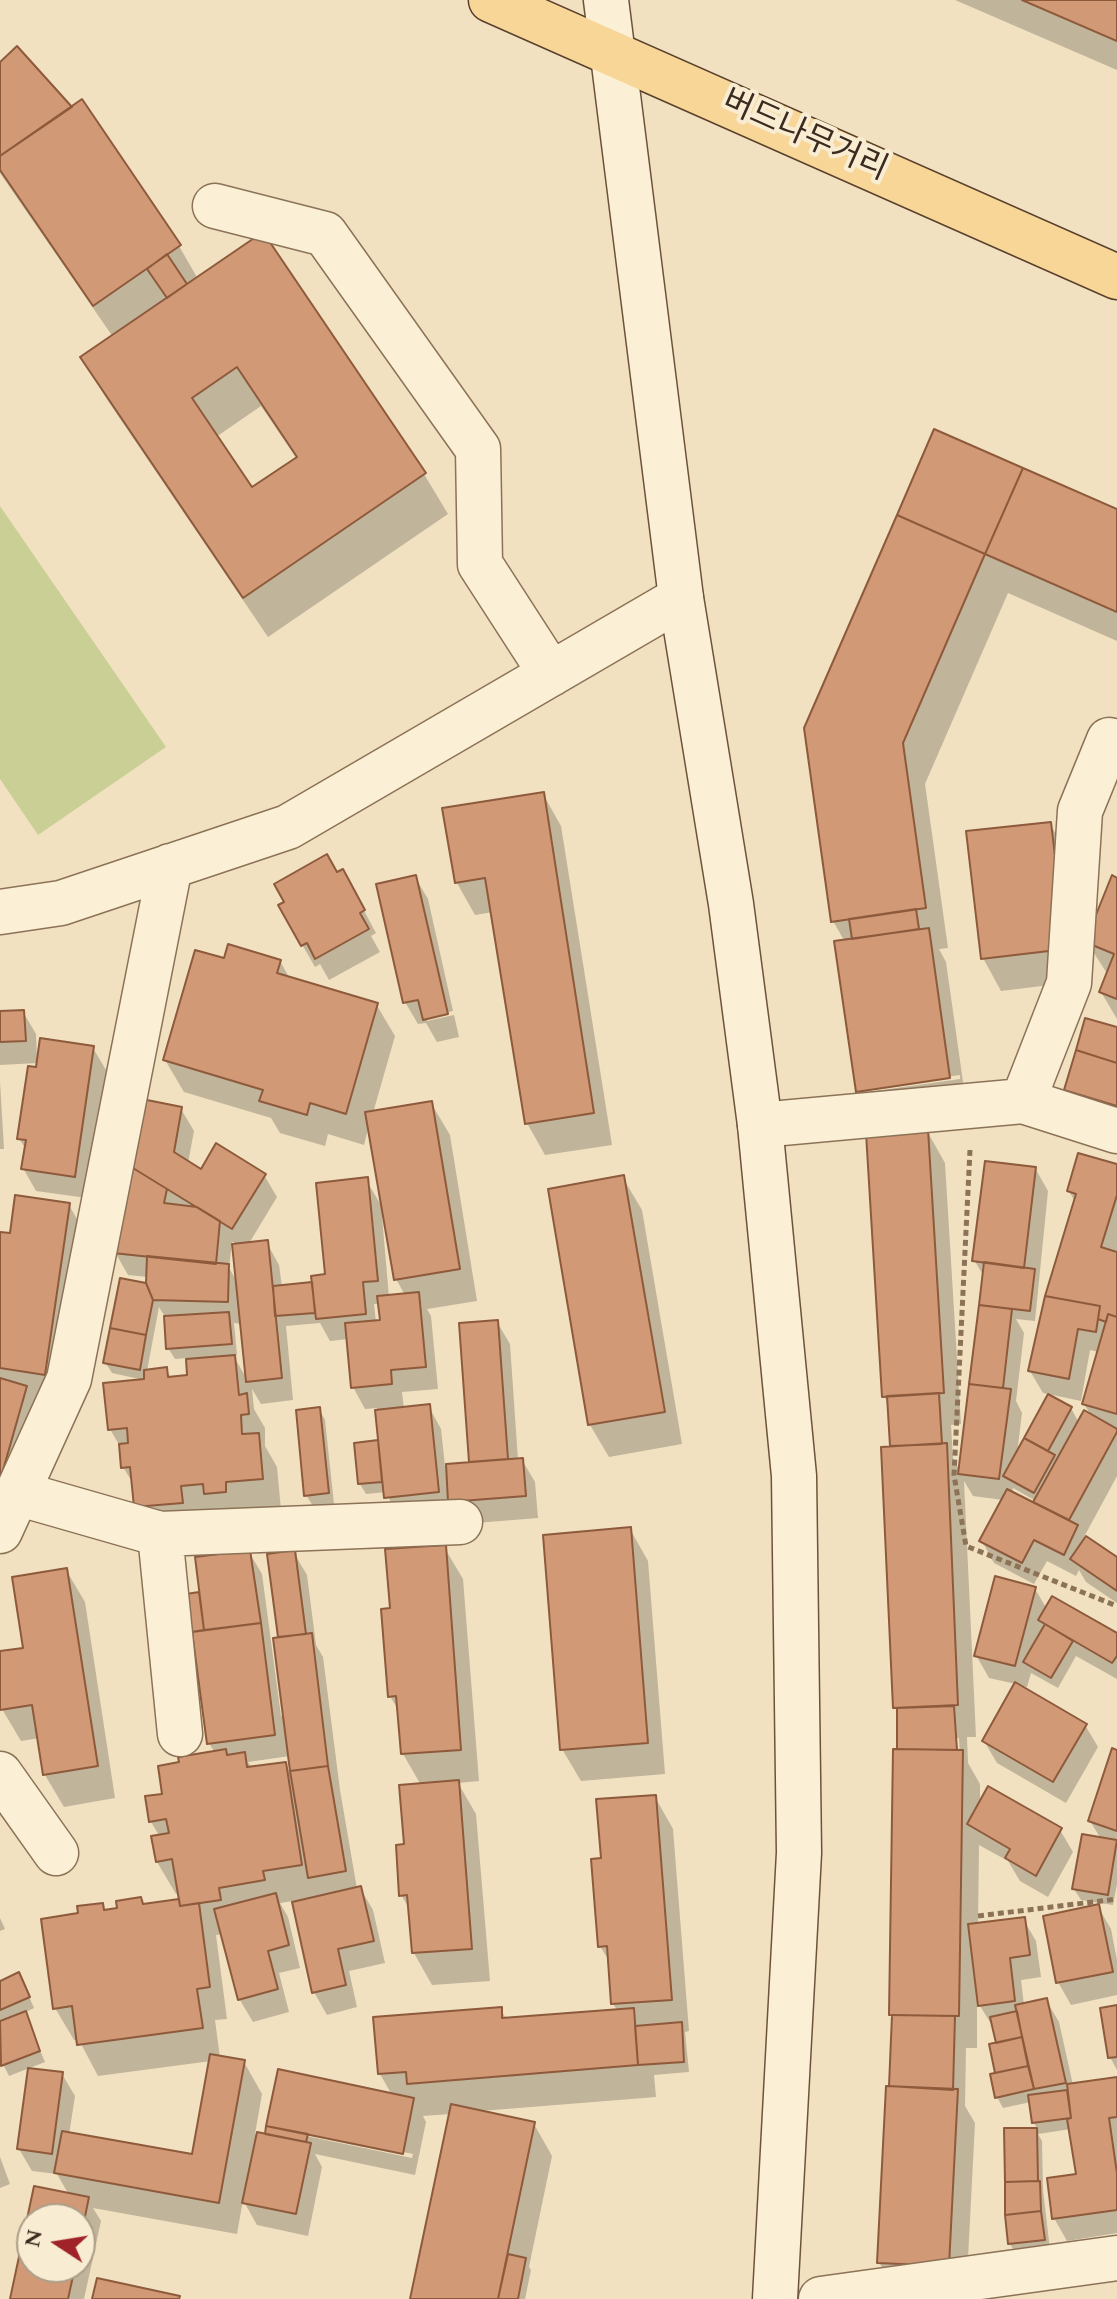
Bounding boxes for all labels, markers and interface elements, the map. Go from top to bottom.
street label: 버드나무거리 [716,85,892,191]
north arrow [16,2203,96,2283]
text: N [16,2226,52,2251]

